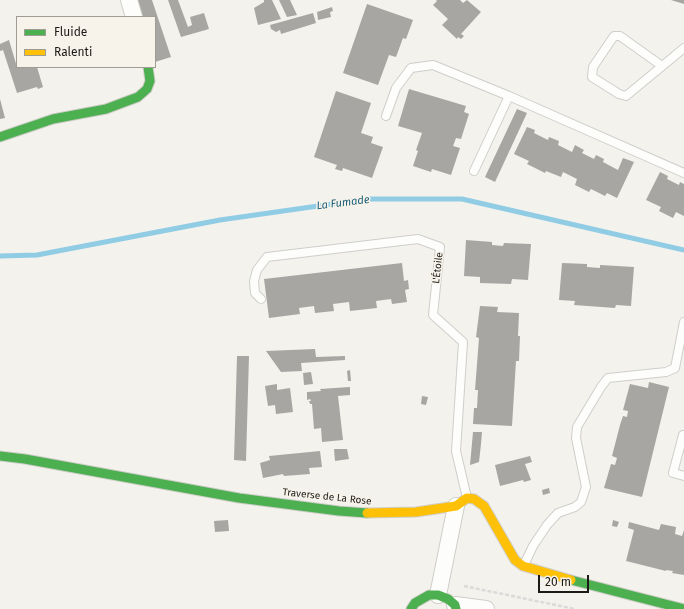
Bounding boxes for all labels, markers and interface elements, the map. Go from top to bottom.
legend [16,16,156,68]
text: Fluide [54,25,87,39]
text: Ralenti [54,45,92,59]
water label: La Fumade [316,193,370,213]
street label: L'Étoile [430,252,446,284]
street label: Traverse de La Rose [282,486,372,508]
scale bar [540,567,591,593]
text: 20 m [545,575,571,589]

